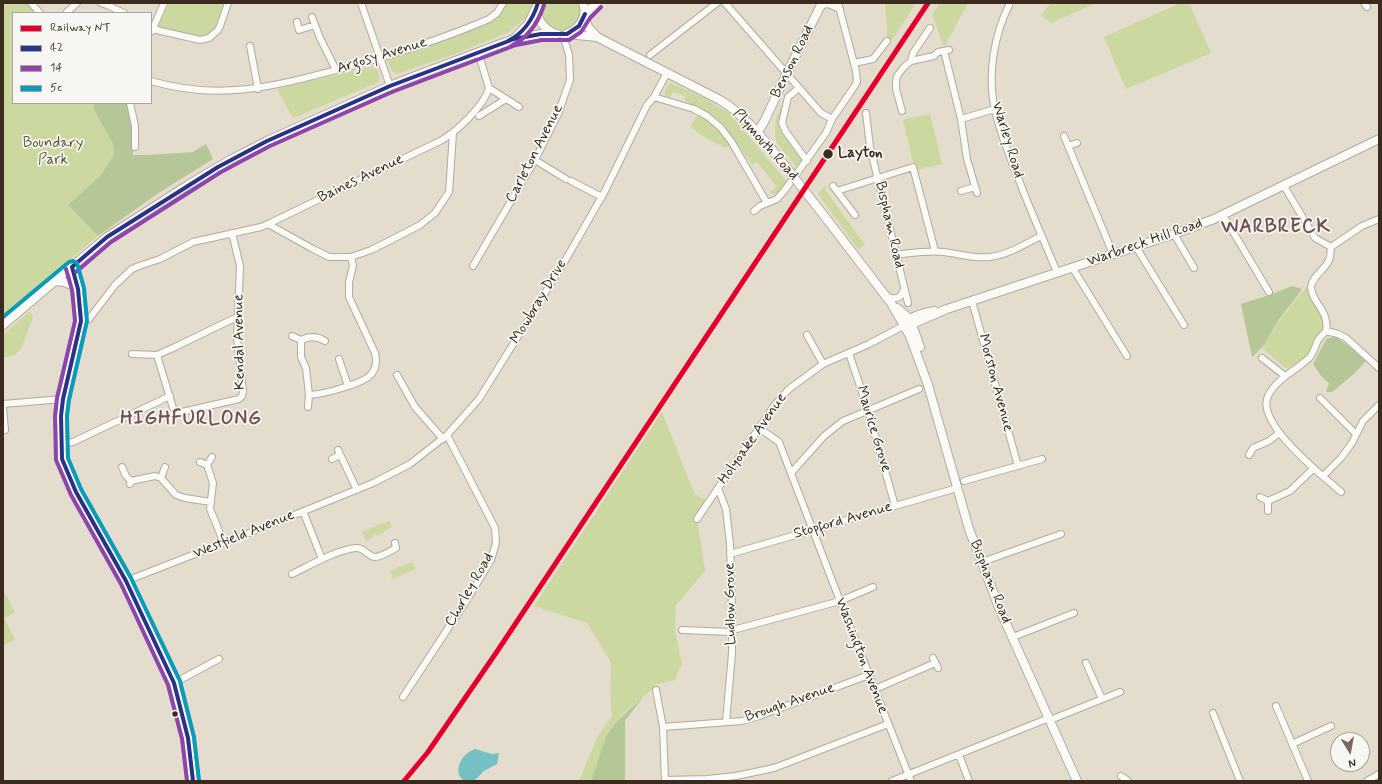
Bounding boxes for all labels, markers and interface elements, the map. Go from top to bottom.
legend [12,12,152,104]
text: Railway NT [50,20,111,36]
street label: Benson Road [768,23,818,101]
street label: Argosy Avenue [335,34,429,78]
text: 42 [50,40,63,56]
text: 14 [50,60,63,76]
text: 5c [50,80,62,96]
street label: Warley Road [987,100,1027,180]
street label: Carleton Avenue [502,102,568,206]
street label: Plymouth Road [728,106,802,184]
park label: Boundary Park [23,135,83,170]
place label: Layton [838,145,883,163]
marker: Layton [821,147,835,161]
street label: Baines Avenue [315,150,407,208]
street label: Bispham Road [870,180,908,270]
street label: Warbreck Hill Road [1085,215,1205,271]
district label: WARBRECK [1222,217,1330,239]
street label: Mowbray Drive [507,257,571,347]
street label: Kendal Avenue [230,294,250,390]
street label: Morston Avenue [973,332,1017,434]
street label: Maurice Grove [851,384,895,474]
street label: Holyoake Avenue [715,390,791,488]
district label: HIGHFURLONG [121,409,261,431]
street label: Stopford Avenue [792,498,894,544]
street label: Westfield Avenue [191,506,297,564]
street label: Bispham Road [965,538,1015,626]
street label: Chorley Road [442,550,498,630]
street label: Ludlow Grove [721,563,741,645]
street label: Washington Avenue [831,595,891,717]
street label: Brough Avenue [743,679,837,727]
unlabelled marker [170,709,180,719]
north arrow [1330,732,1370,772]
text: N [1347,755,1357,770]

